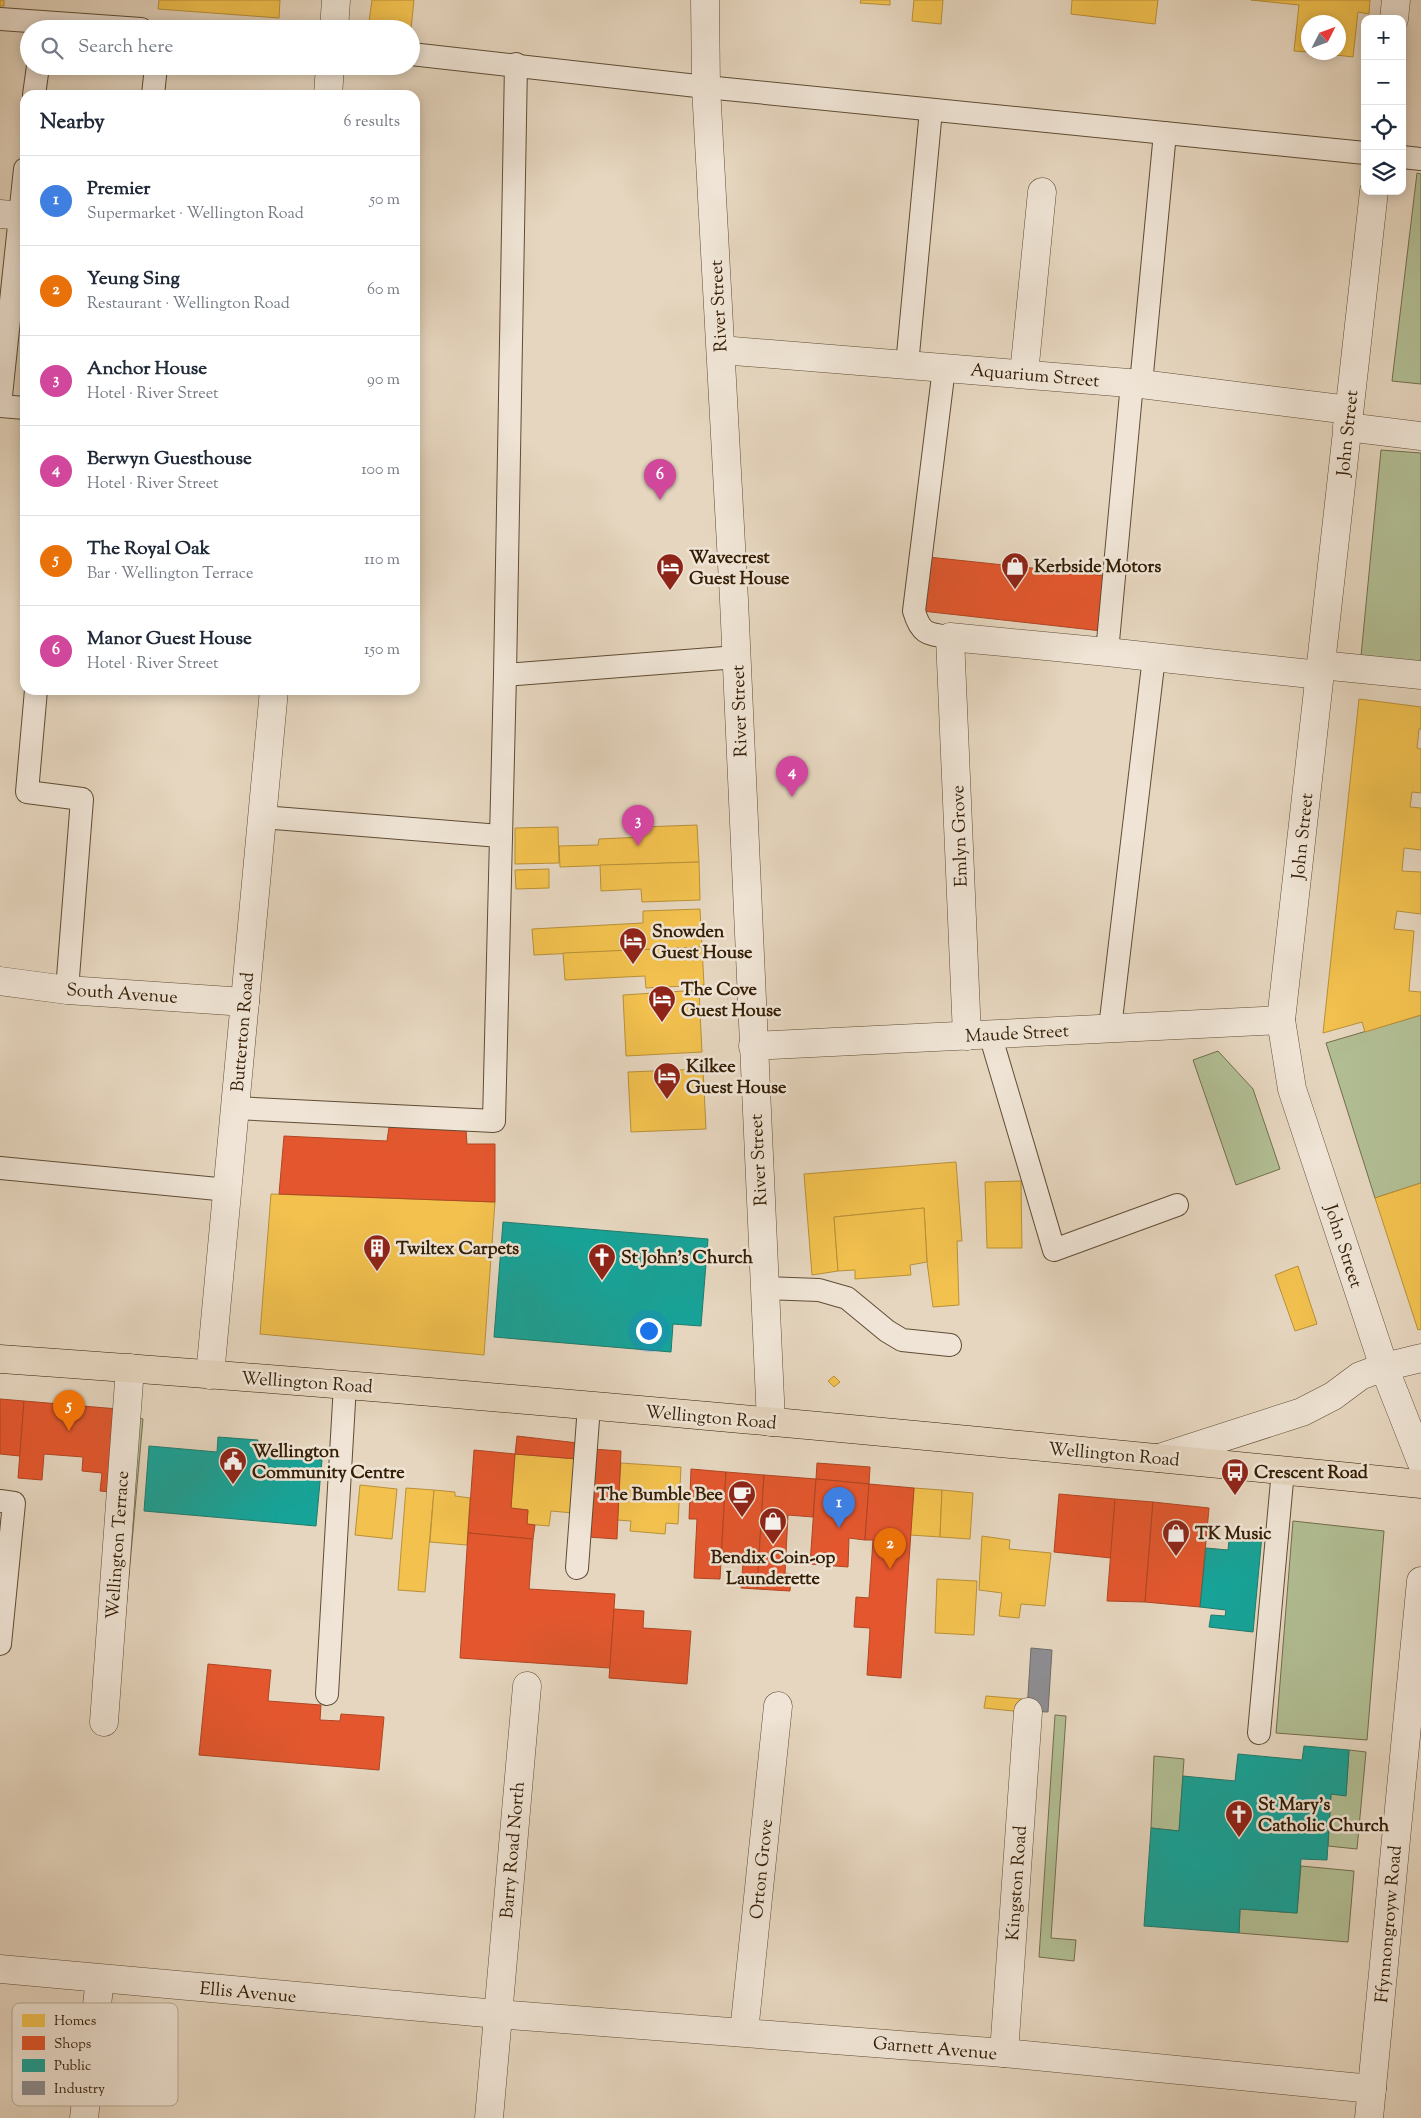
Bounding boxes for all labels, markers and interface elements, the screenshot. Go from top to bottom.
north arrow [1301,15,1346,60]
map controls [1361,15,1406,195]
button: + [1361,15,1406,60]
search box [20,20,420,75]
icon: search [38,34,66,62]
text: Search here [78,34,173,61]
button: − [1361,60,1406,105]
button: locate [1361,105,1406,150]
text: Nearby [40,108,105,138]
text: 6 results [344,111,400,134]
button: layers [1361,150,1406,195]
text: Premier [87,176,150,203]
text: 1 [53,189,59,212]
text: 50 m [369,189,400,212]
text: Supermarket · Wellington Road [87,203,304,226]
street label: River Street [705,259,735,353]
text: Yeung Sing [87,266,180,293]
text: 2 [52,279,60,302]
text: 60 m [367,279,400,302]
text: Restaurant · Wellington Road [87,293,290,316]
text: Anchor House [87,356,207,383]
street label: Aquarium Street [969,358,1100,396]
text: 3 [53,369,59,392]
text: 90 m [367,369,400,392]
text: Hotel · River Street [87,383,219,406]
street label: John Street [1331,389,1366,479]
text: Berwyn Guesthouse [87,446,252,473]
text: 4 [52,459,60,482]
text: 100 m [361,459,400,482]
pin: 6 [644,459,676,500]
text: Hotel · River Street [87,473,219,496]
text: The Royal Oak [87,536,210,563]
place label: Wavecrest Guest House [689,546,790,593]
text: 5 [53,549,59,572]
text: 110 m [364,549,400,572]
shop icon: Kerbside Motors [1000,551,1030,590]
hotel icon: Wavecrest Guest House [655,552,685,591]
place label: Kerbside Motors [1034,555,1161,581]
text: Bar · Wellington Terrace [87,563,253,586]
text: Manor Guest House [87,626,252,653]
text: 6 [52,639,60,662]
text: 150 m [364,639,400,662]
text: Hotel · River Street [87,653,219,676]
street label: River Street [726,664,756,758]
pin: 4 [776,756,808,797]
street label: Emlyn Grove [946,784,976,887]
street label: John Street [1286,792,1321,882]
pin: 3 [622,805,654,846]
place label: Snowden Guest House [652,920,753,967]
hotel icon: Snowden Guest House [618,926,648,965]
street label: Butterton Road [226,971,262,1093]
street label: South Avenue [65,978,178,1012]
place label: The Cove Guest House [681,978,782,1025]
hotel icon: The Cove Guest House [647,984,677,1023]
street label: Maude Street [965,1019,1070,1051]
place label: Kilkee Guest House [686,1055,787,1102]
hotel icon: Kilkee Guest House [652,1061,682,1100]
street label: River Street [745,1113,775,1207]
street label: John Street [1316,1201,1368,1292]
building icon: Twiltex Carpets [362,1233,392,1272]
place label: Twiltex Carpets [396,1237,519,1263]
church icon: St John's Church [587,1242,617,1281]
place label: St John's Church [621,1246,754,1272]
your location [636,1318,662,1344]
street label: Wellington Road [240,1366,374,1402]
pin: 5 [53,1390,85,1431]
street label: Wellington Road [644,1400,778,1438]
street label: Wellington Road [1047,1437,1181,1475]
place label: Wellington Community Centre [252,1440,405,1487]
public building icon: Wellington Community Centre [218,1446,248,1485]
bus stop icon: Crescent Road [1220,1457,1250,1496]
place label: Crescent Road [1254,1461,1369,1487]
street label: Wellington Terrace [101,1470,137,1620]
cafe icon: The Bumble Bee [727,1479,757,1518]
place label: The Bumble Bee [596,1483,724,1509]
pin: 1 [823,1487,855,1528]
shop icon: Bendix Coin-op Launderette [758,1506,788,1545]
shop icon: TK Music [1161,1518,1191,1557]
place label: TK Music [1195,1522,1272,1548]
pin: 2 [874,1528,906,1569]
place label: Bendix Coin-op Launderette [711,1546,835,1593]
street label: Barry Road North [495,1780,533,1920]
place label: St Mary's Catholic Church [1258,1793,1390,1840]
church icon: St Mary's Catholic Church [1224,1799,1254,1838]
street label: Orton Grove [745,1818,781,1921]
street label: Kingston Road [1001,1825,1035,1942]
street label: Ffynnongroyw Road [1370,1844,1410,2004]
street label: Ellis Avenue [198,1977,297,2011]
legend [12,2003,178,2106]
text: Homes [54,2012,96,2032]
street label: Garnett Avenue [872,2032,998,2068]
text: Shops [54,2035,91,2055]
text: Public [54,2057,91,2077]
text: Industry [54,2080,105,2100]

